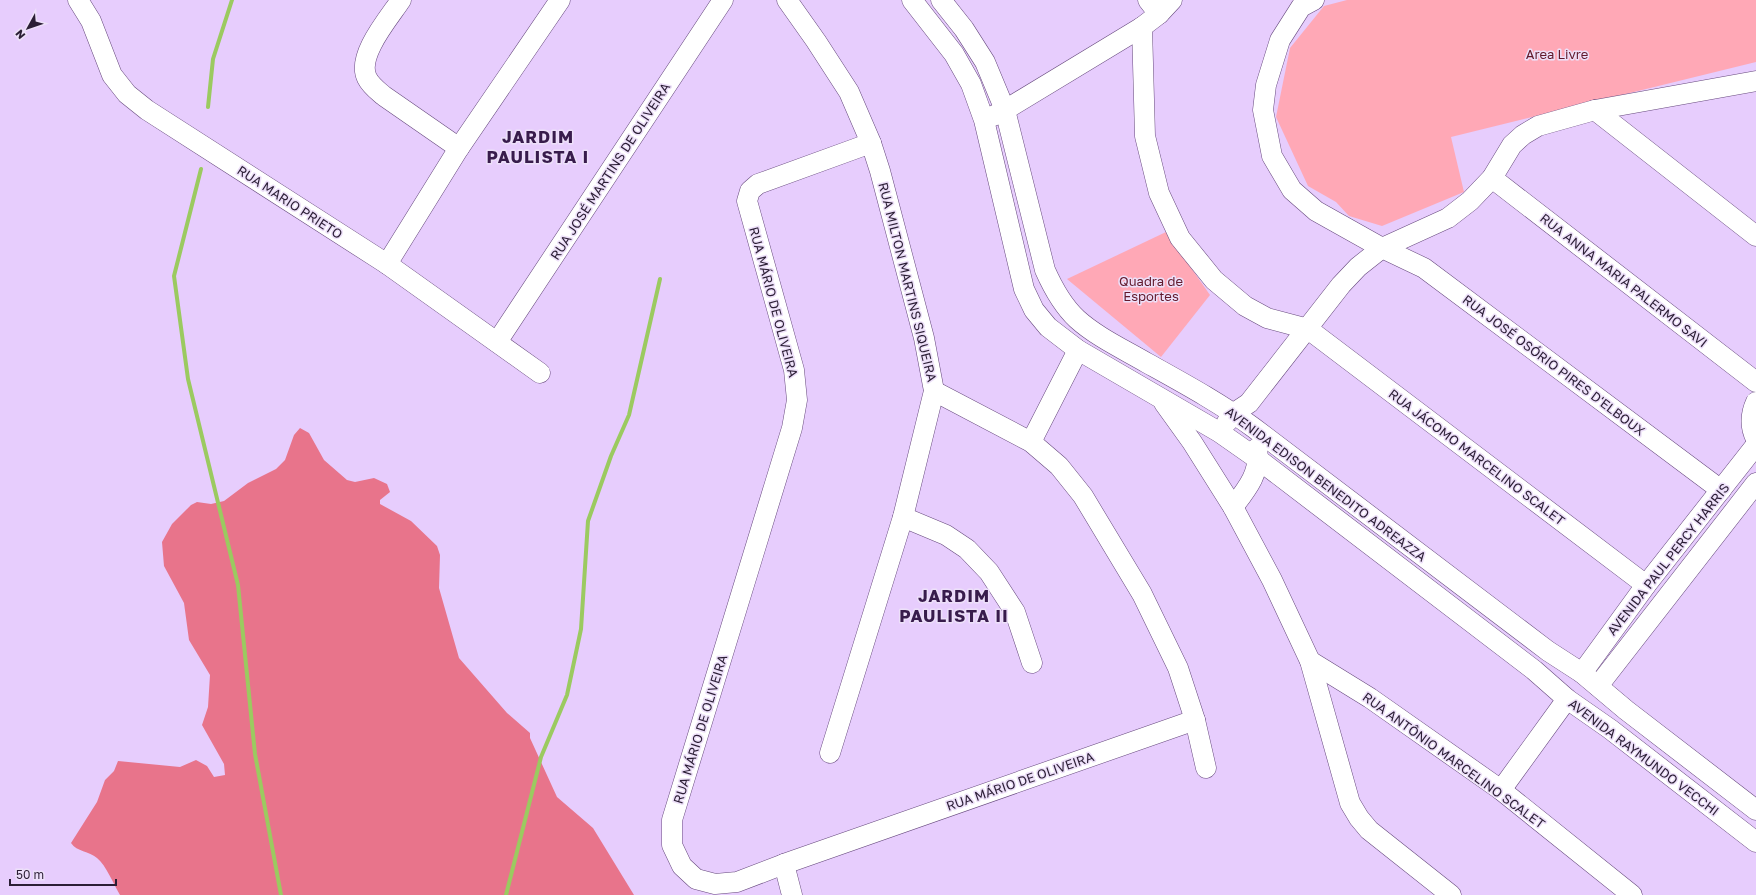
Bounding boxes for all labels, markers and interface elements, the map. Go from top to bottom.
north arrow [8,8,48,48]
text: N [12,27,28,42]
park label: Area Livre [1526,46,1588,62]
street label: RUA JOSÉ MARTINS DE OLIVEIRA [547,79,673,263]
district label: JARDIM PAULISTA I [487,126,589,167]
street label: RUA MARIO PRIETO [234,162,346,242]
street label: RUA MILTON MARTINS SIQUEIRA [875,181,941,384]
street label: RUA ANNA MARIA PALERMO SAVI [1537,210,1711,350]
street label: RUA MÁRIO DE OLIVEIRA [746,225,802,379]
park label: Quadra de Esportes [1119,273,1183,304]
street label: RUA JOSÉ OSÓRIO PIRES D'ELBOUX [1460,291,1649,439]
street label: RUA JÁCOMO MARCELINO SCALET [1386,385,1568,529]
street label: AVENIDA EDISON BENEDITO ADREAZZA [1222,403,1430,565]
street label: AVENIDA PAUL PERCY HARRIS [1604,480,1732,638]
district label: JARDIM PAULISTA II [899,585,1009,626]
street label: RUA MÁRIO DE OLIVEIRA [670,652,730,806]
street label: RUA ANTÔNIO MARCELINO SCALET [1360,688,1548,832]
street label: AVENIDA RAYMUNDO VECCHI [1566,695,1722,819]
street label: RUA MÁRIO DE OLIVEIRA [944,748,1096,814]
scale bar [10,861,116,887]
text: 50 m [16,867,44,882]

